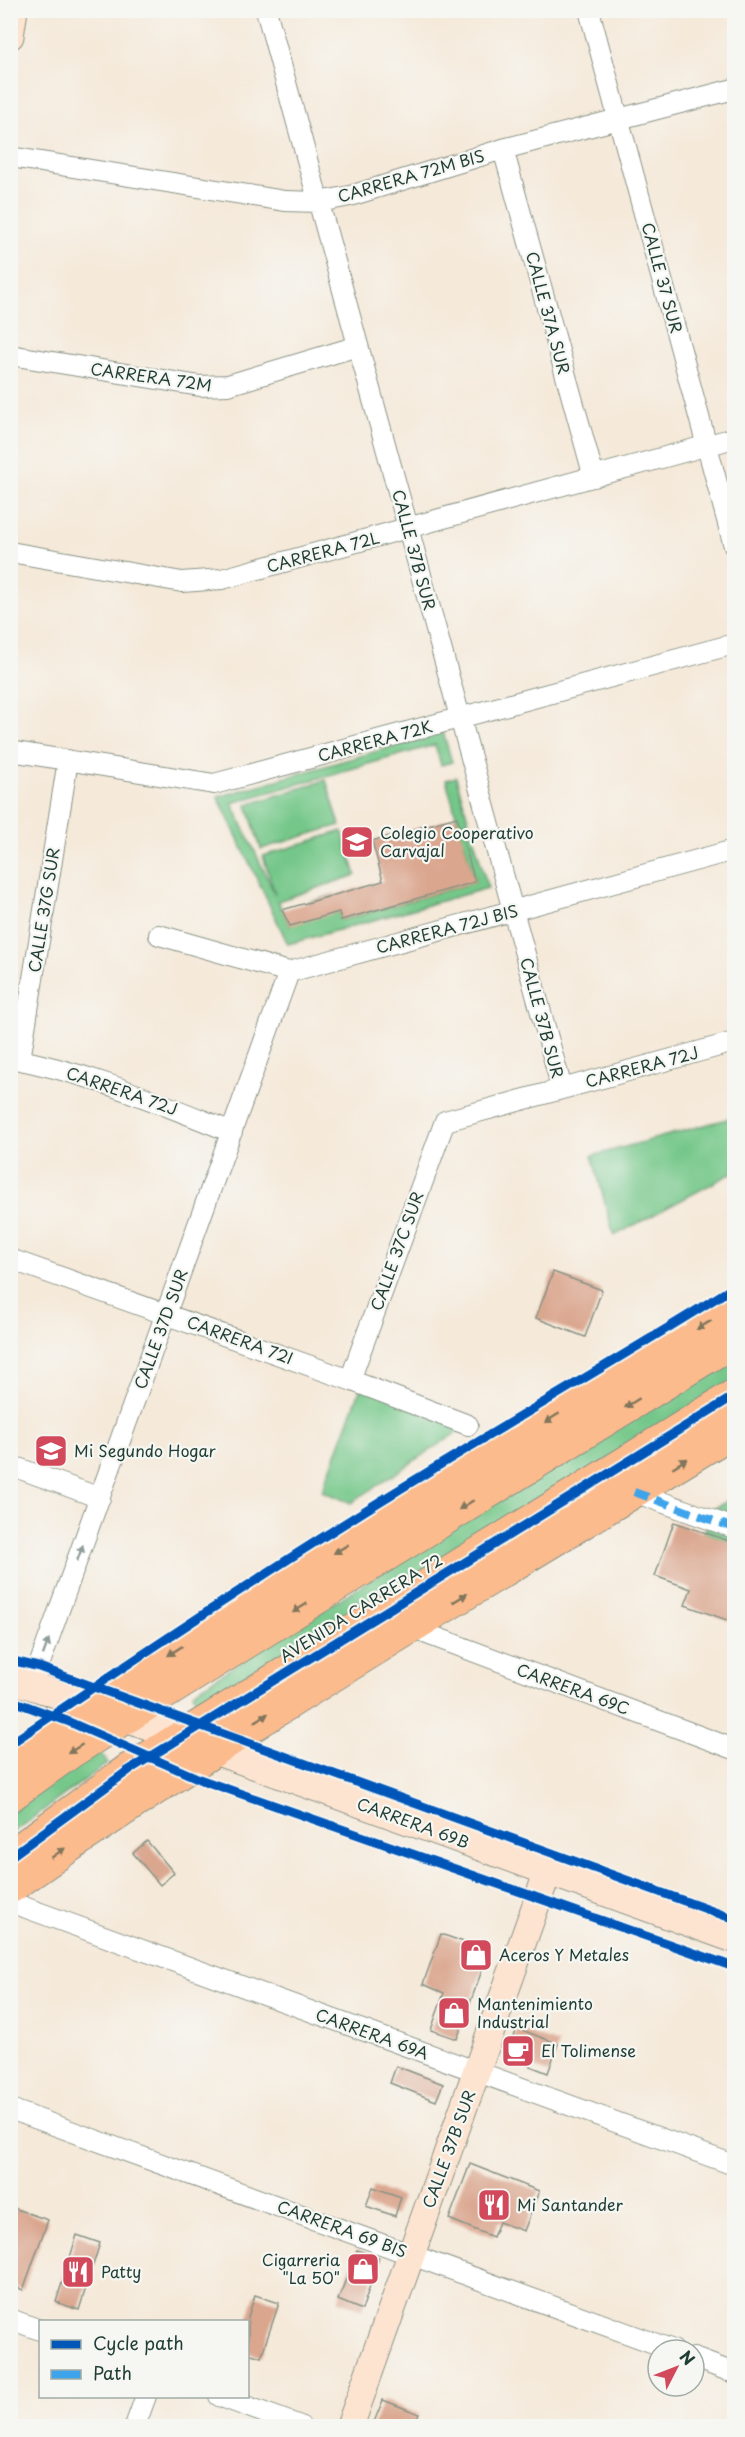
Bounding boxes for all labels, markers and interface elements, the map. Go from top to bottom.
street label: CARRERA 72M BIS [334,143,487,207]
street label: CALLE 37 SUR [637,220,689,336]
street label: CALLE 37A SUR [521,249,577,377]
street label: CARRERA 72M [89,356,213,396]
street label: CALLE 37B SUR [387,487,443,613]
street label: CARRERA 72L [264,524,382,578]
street label: CARRERA 72K [315,713,435,767]
place label: Colegio Cooperativo Carvajal [380,820,534,862]
school or university icon: Colegio Cooperativo Carvajal [339,824,375,860]
street label: CALLE 37G SUR [21,846,65,974]
street label: CARRERA 72J BIS [373,898,520,959]
street label: CALLE 37B SUR [515,955,571,1081]
street label: CARRERA 72J [582,1039,701,1093]
street label: CARRERA 72J [63,1060,181,1120]
street label: CALLE 37C SUR [363,1188,429,1314]
street label: CALLE 37D SUR [127,1265,193,1392]
street label: CARRERA 72I [184,1309,297,1369]
one-way arrow [696,1320,712,1331]
one-way arrow [624,1397,640,1408]
one-way arrow [544,1413,560,1424]
school or university icon: Mi Segundo Hogar [33,1433,69,1469]
place label: Mi Segundo Hogar [74,1438,217,1462]
one-way arrow [672,1458,689,1469]
one-way arrow [458,1500,474,1511]
one-way arrow [76,1544,86,1562]
one-way arrow [333,1544,350,1555]
street label: AVENIDA CARRERA 72 [274,1547,447,1667]
one-way arrow [452,1592,468,1603]
one-way arrow [292,1602,308,1613]
one-way arrow [41,1637,51,1655]
one-way arrow [167,1646,184,1657]
street label: CARRERA 69C [513,1656,633,1720]
one-way arrow [253,1713,269,1724]
one-way arrow [67,1743,83,1754]
street label: CARRERA 69B [354,1791,473,1854]
one-way arrow [50,1847,66,1859]
shop icon: Aceros Y Metales [458,1937,494,1973]
place label: Aceros Y Metales [499,1942,629,1966]
place label: Mantenimiento Industrial [477,1991,593,2033]
shop icon: Mantenimiento Industrial [436,1995,472,2031]
street label: CARRERA 69A [313,2002,432,2065]
cafe icon: El Tolimense [500,2033,536,2069]
place label: El Tolimense [541,2038,636,2062]
street label: CALLE 37B SUR [416,2086,481,2211]
restaurant icon: Mi Santander [476,2187,512,2223]
place label: Mi Santander [517,2192,623,2216]
street label: CARRERA 69 BIS [274,2193,411,2263]
place label: Cigarreria "La 50" [262,2247,340,2289]
shop icon: Cigarreria "La 50" [345,2251,381,2287]
restaurant icon: Patty [60,2254,96,2290]
place label: Patty [101,2259,141,2283]
legend [39,2320,249,2398]
text: Cycle path [93,2329,184,2356]
north arrow [646,2338,706,2398]
text: N [675,2345,701,2370]
text: Path [93,2359,132,2386]

